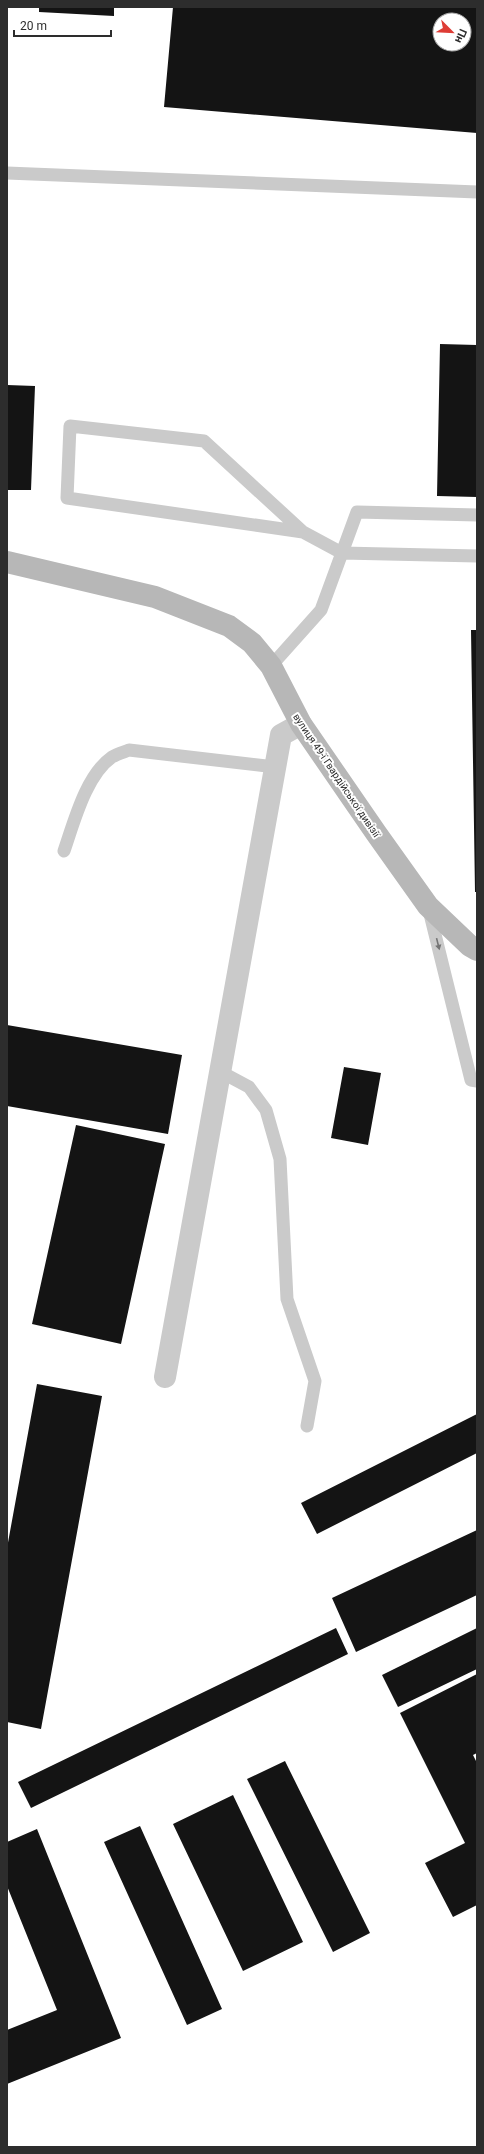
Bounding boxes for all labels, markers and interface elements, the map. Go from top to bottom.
scale bar [14,12,111,38]
north arrow [432,12,472,52]
text: 20 m [20,19,47,33]
text: Пн [452,27,469,45]
street label: вулиця 49-ї Гвардійської дивізії [291,711,382,840]
one-way arrow [435,938,441,950]

